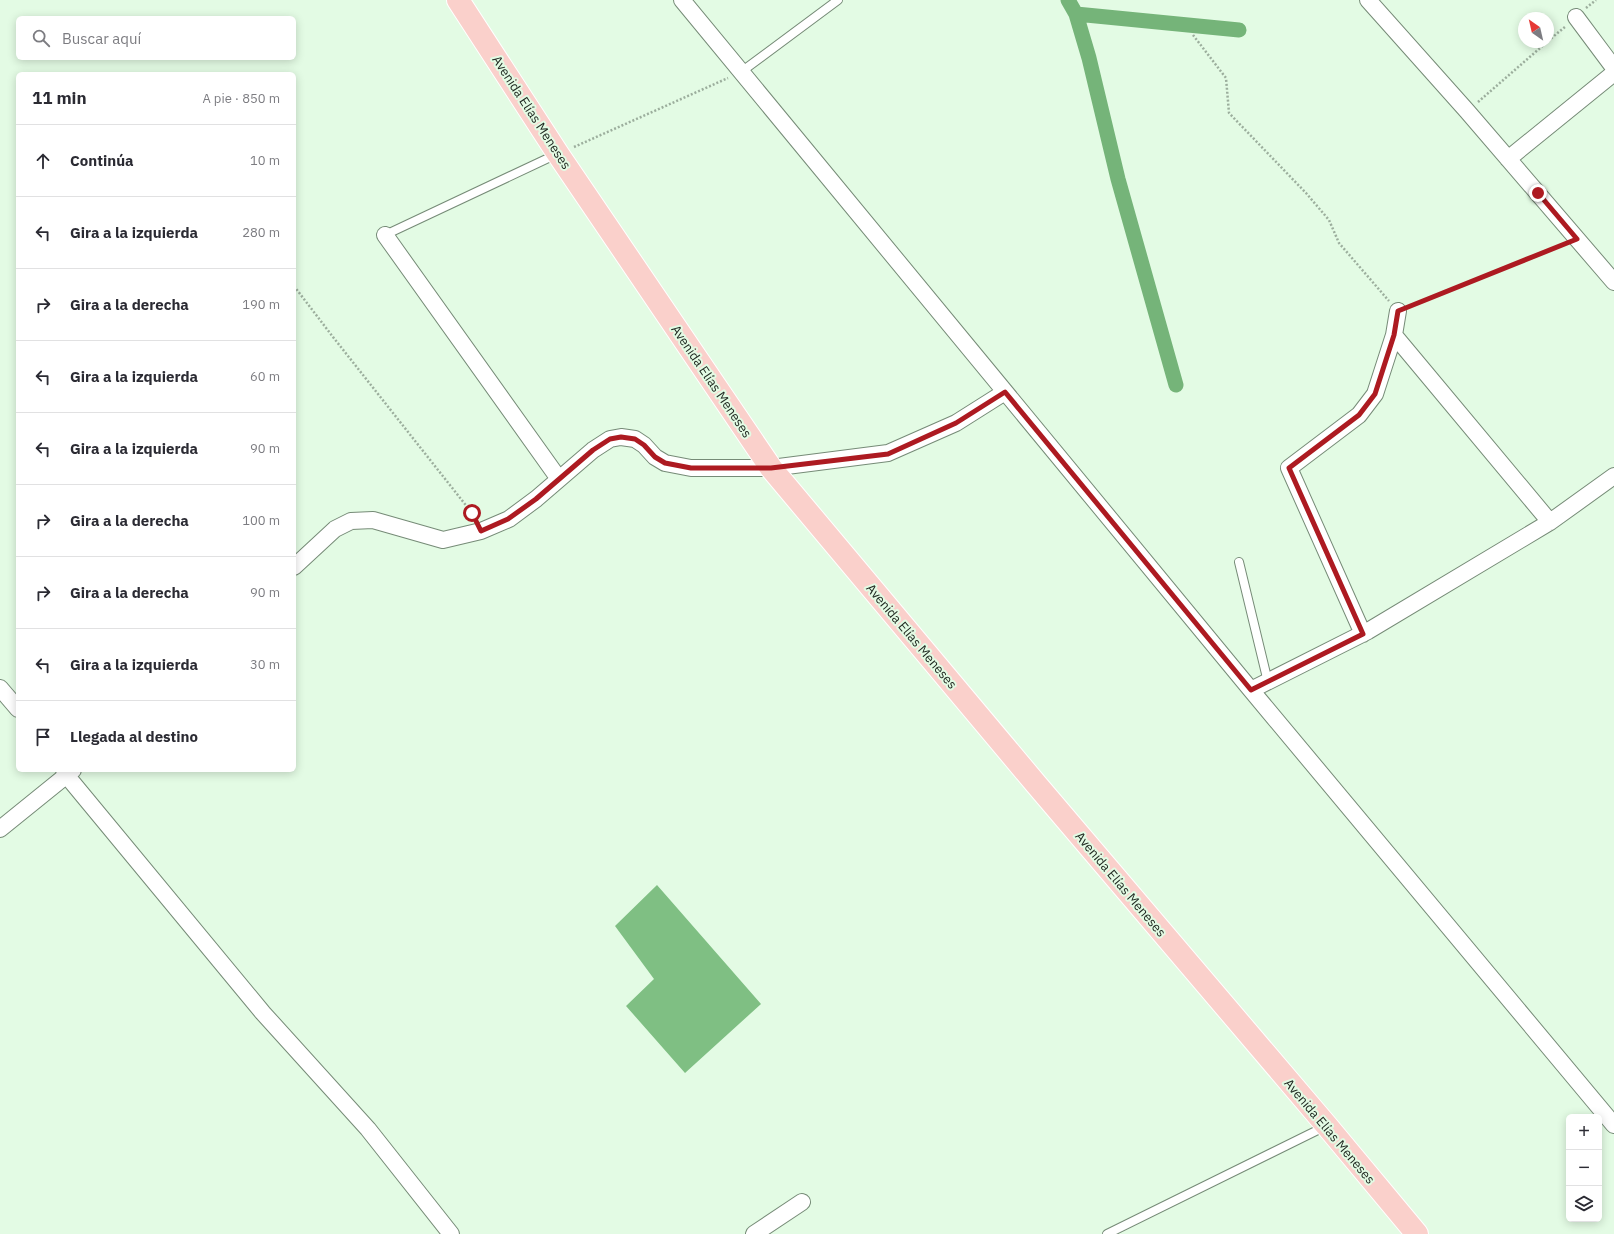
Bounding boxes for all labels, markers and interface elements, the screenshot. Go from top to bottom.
north arrow [1518,12,1554,48]
search box [16,16,296,60]
icon: search [30,27,52,49]
text: Buscar aquí [62,29,141,48]
street label: Avenida Elías Meneses [488,52,575,172]
text: 11 min [32,87,87,109]
text: A pie · 850 m [202,90,280,107]
icon: ahead [32,150,54,172]
text: Continúa [70,151,134,170]
text: 10 m [250,152,280,169]
route end [1529,184,1547,202]
icon: left [32,222,54,244]
text: Gira a la izquierda [70,223,198,242]
text: 280 m [242,224,280,241]
icon: right [32,294,54,316]
text: Gira a la derecha [70,295,189,314]
text: 190 m [242,296,280,313]
street label: Avenida Elías Meneses [668,322,756,441]
icon: left [32,366,54,388]
text: Gira a la izquierda [70,367,198,386]
text: 60 m [250,368,280,385]
icon: left [32,438,54,460]
text: Gira a la izquierda [70,439,198,458]
text: 90 m [250,440,280,457]
route start [463,504,481,522]
icon: right [32,510,54,532]
text: Gira a la derecha [70,511,189,530]
text: 100 m [242,512,280,529]
street label: Avenida Elías Meneses [863,580,961,692]
icon: right [32,582,54,604]
text: Gira a la derecha [70,583,189,602]
text: 90 m [250,584,280,601]
icon: left [32,654,54,676]
text: Gira a la izquierda [70,655,198,674]
text: 30 m [250,656,280,673]
icon: arrive [32,726,54,748]
text: Llegada al destino [70,727,198,746]
street label: Avenida Elías Meneses [1072,828,1170,940]
street label: Avenida Elías Meneses [1281,1075,1379,1187]
map controls [1566,1114,1602,1222]
button: + [1566,1114,1602,1150]
button: − [1566,1150,1602,1186]
button: layers [1566,1186,1602,1222]

